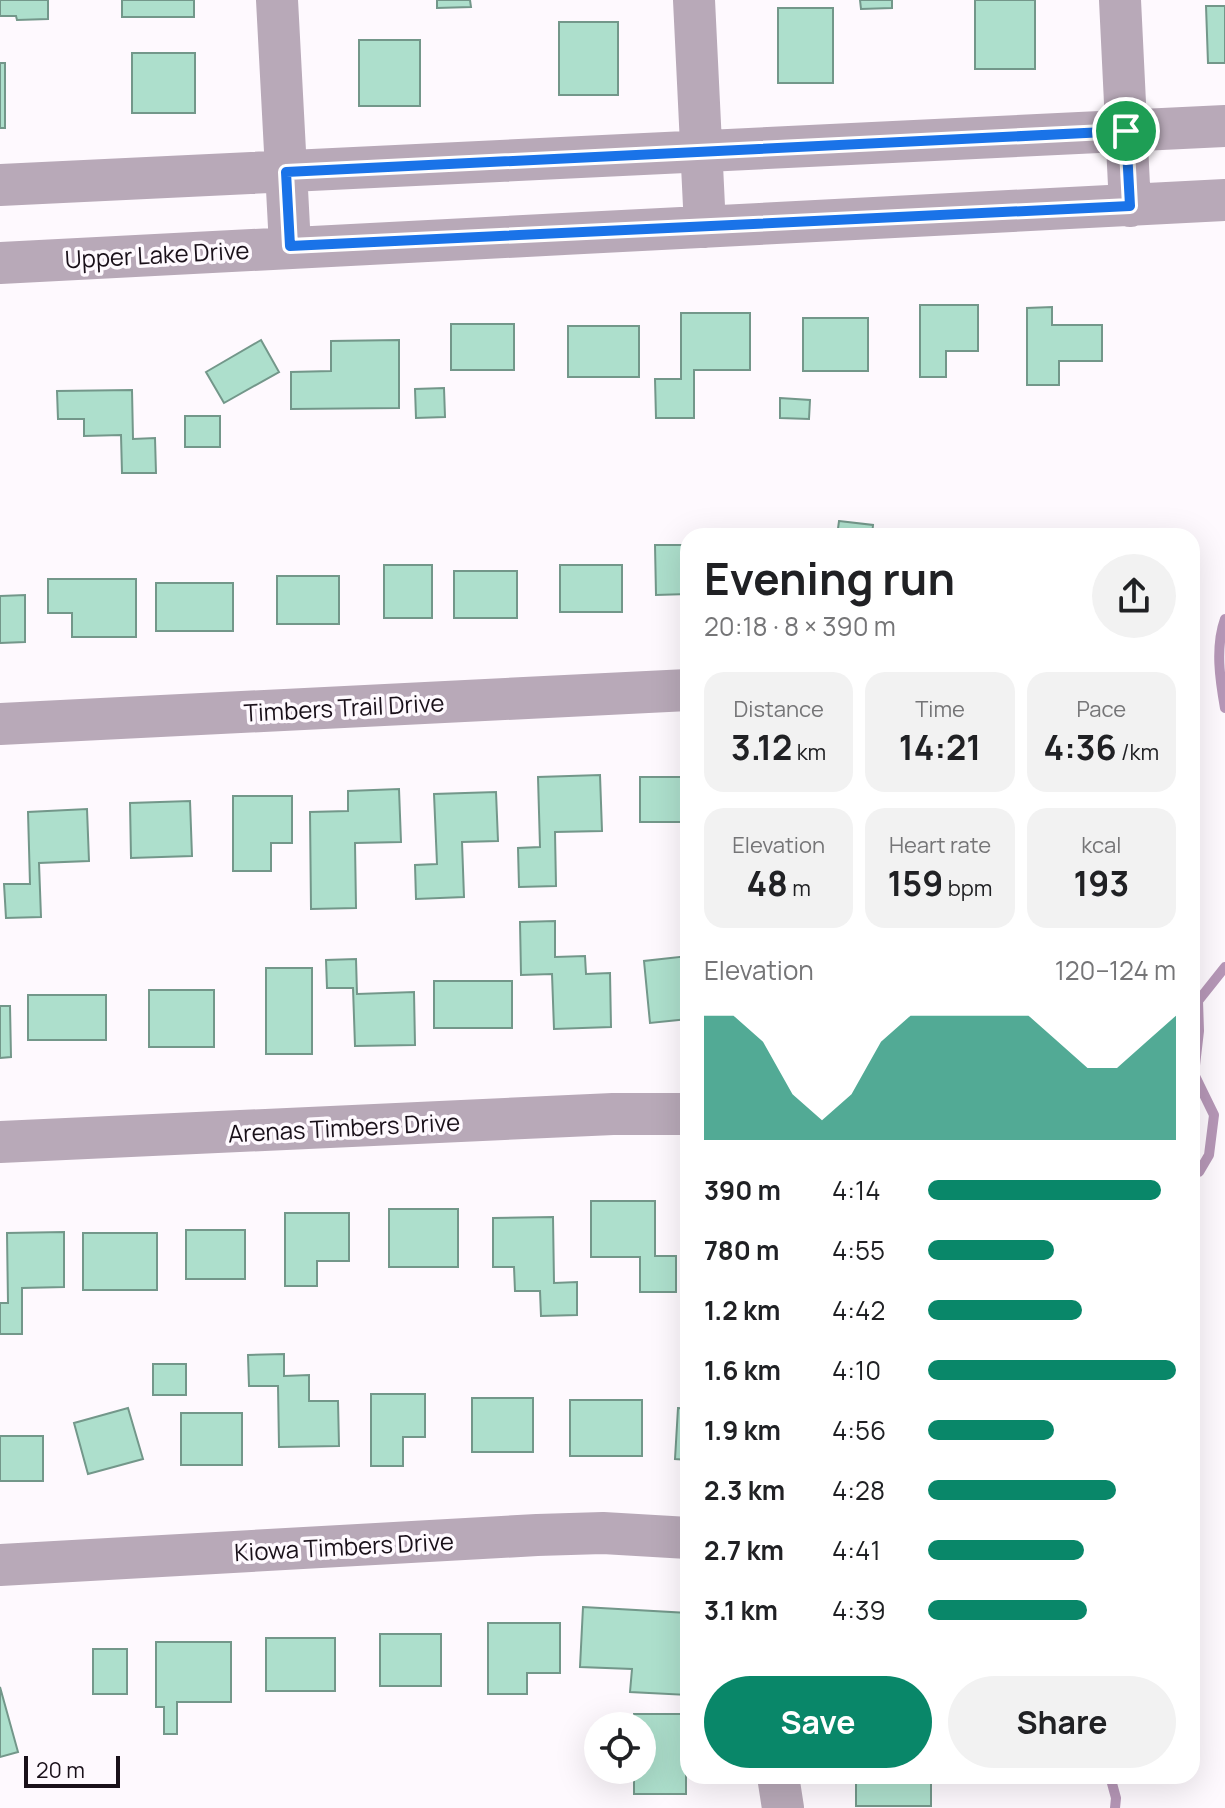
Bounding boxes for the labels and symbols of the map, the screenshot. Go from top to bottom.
pin [1092,97,1160,165]
street label: Upper Lake Drive [64,233,250,275]
street label: Timbers Trail Drive [243,685,445,729]
street label: Arenas Timbers Drive [227,1104,461,1150]
street label: Kiowa Timbers Drive [233,1524,455,1568]
scale bar [24,1752,120,1788]

